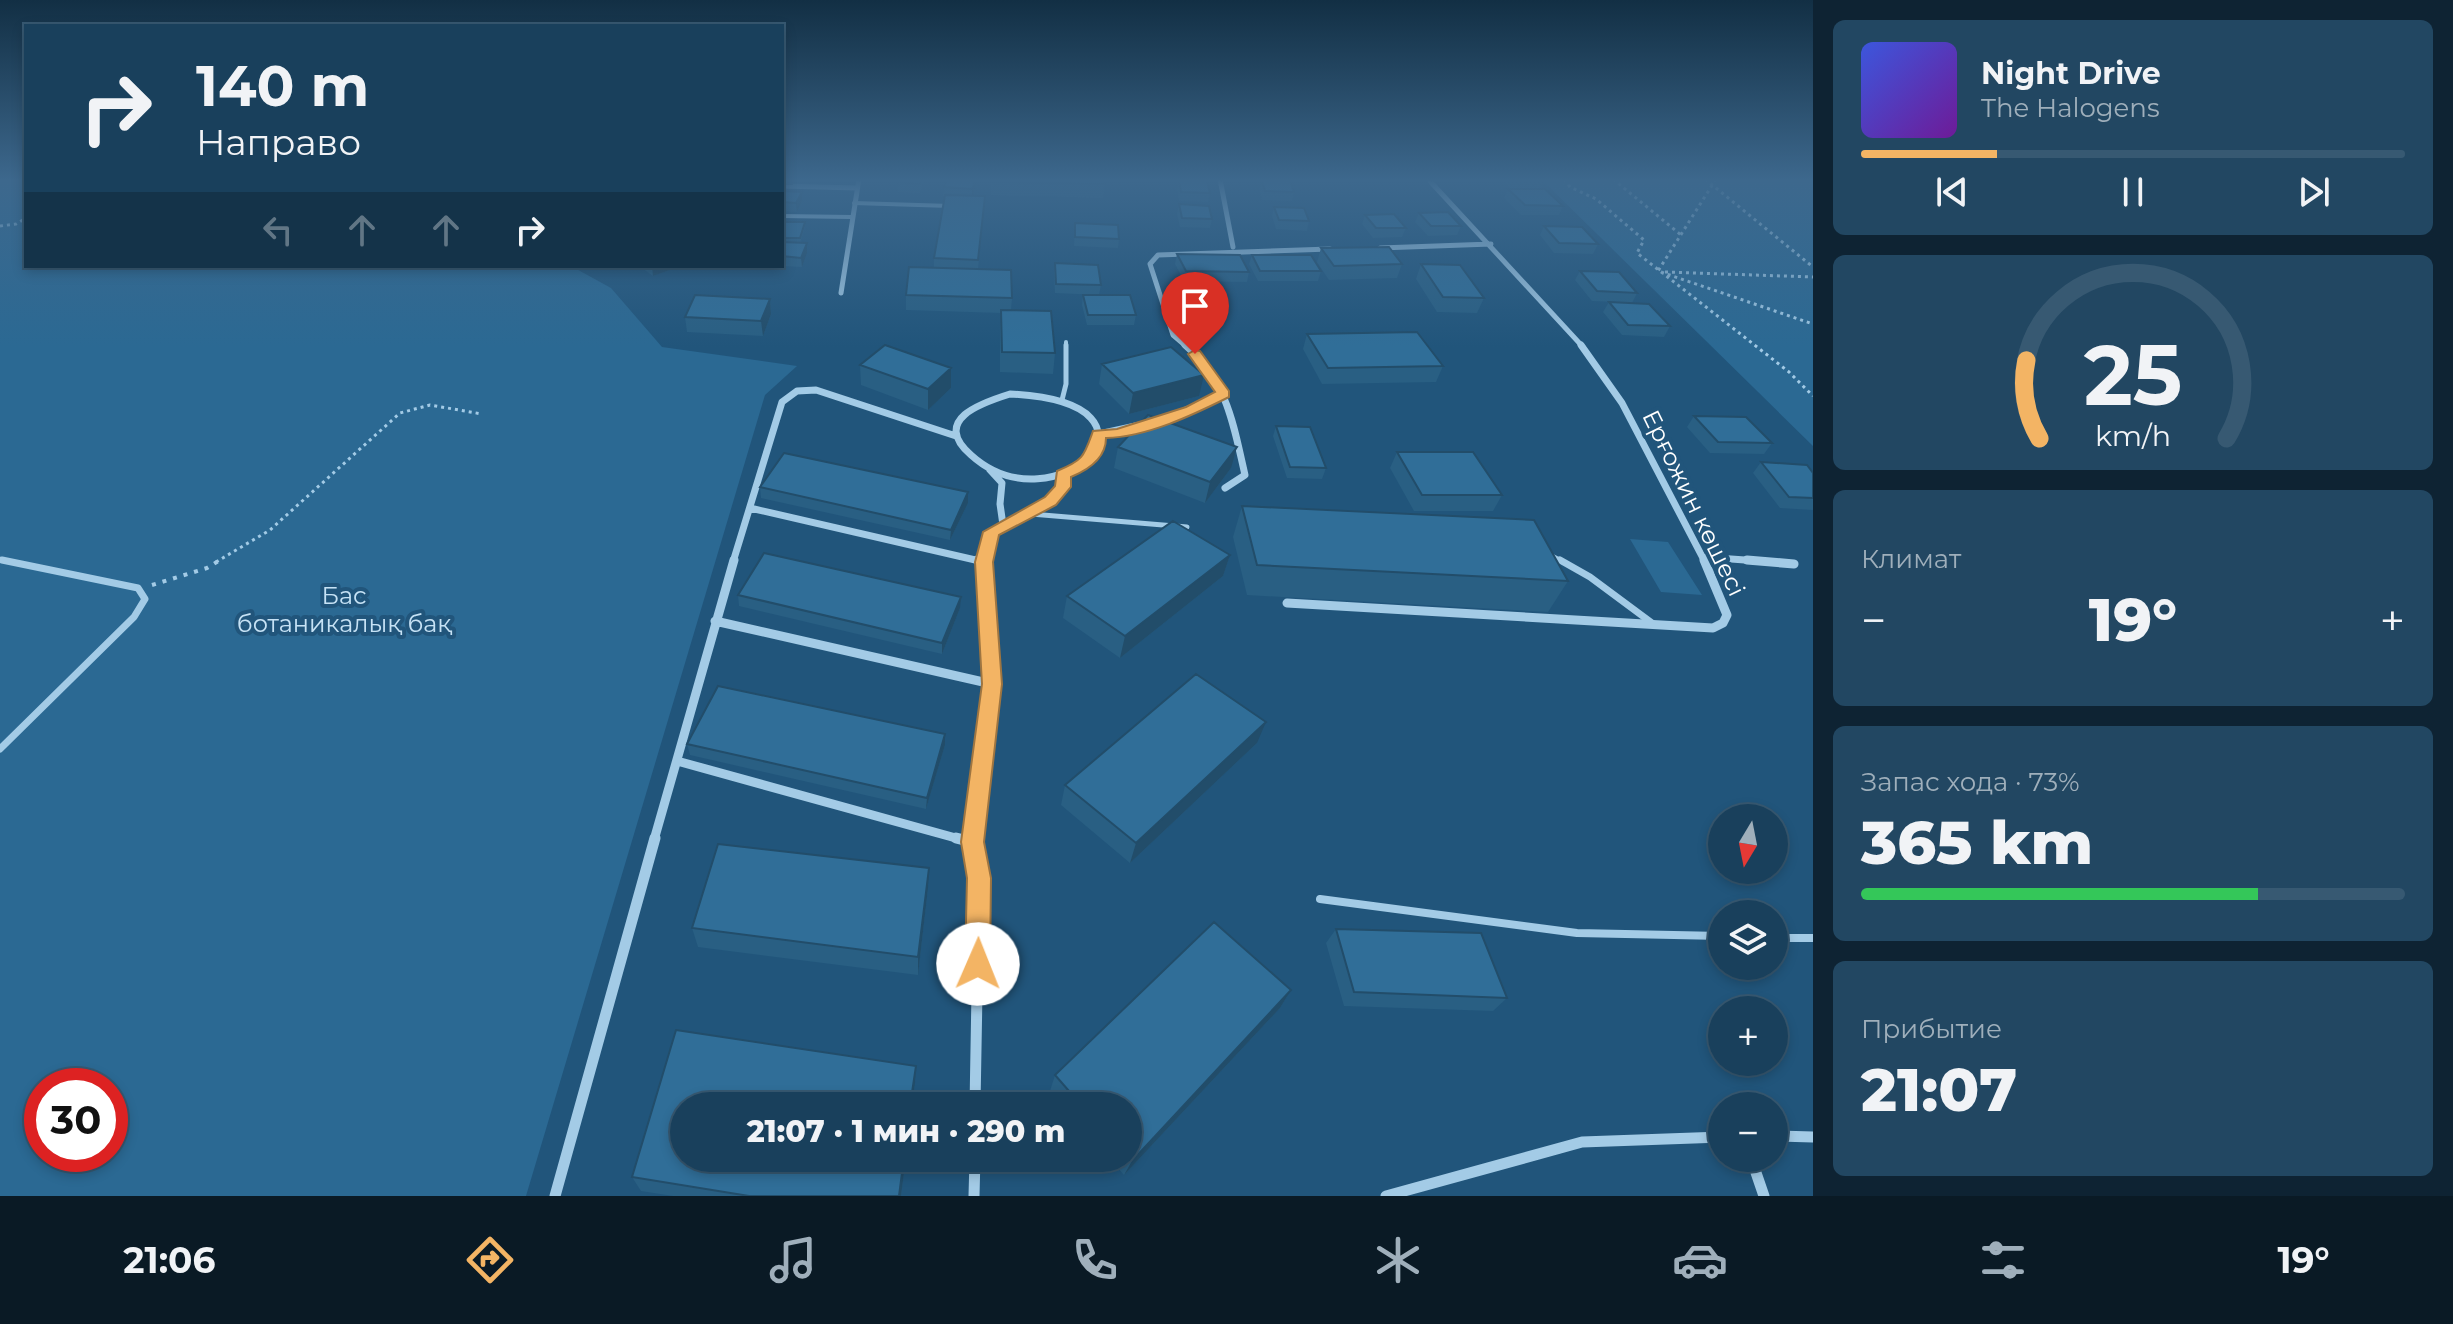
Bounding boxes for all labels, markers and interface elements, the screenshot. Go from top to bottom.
text: 140 m [196,52,369,120]
text: Night Drive [1981,55,2161,92]
icon: right [64,56,168,160]
text: The Halogens [1981,92,2160,124]
text: Направо [196,120,361,164]
icon: previous [1930,170,1974,214]
icon: pause [2111,170,2155,214]
icon: next [2292,170,2336,214]
icon: left [256,208,300,252]
icon: ahead [340,208,384,252]
icon: ahead [424,208,468,252]
icon: right [508,208,552,252]
pin [1161,272,1229,354]
icon: arrive [1173,284,1217,328]
text: 25 [2084,323,2182,425]
street label: Ерғожин көшесі [1636,405,1752,601]
text: km/h [2095,418,2171,453]
text: Климат [1861,543,1961,575]
park label: Бас ботаникалық бақ [237,581,452,638]
text: 19° [2089,583,2177,656]
text: − [1861,593,1886,647]
text: + [2380,593,2405,647]
text: Запас хода · 73% [1861,766,2079,798]
north arrow [1708,804,1788,884]
map controls [1708,804,1788,1172]
text: 365 km [1861,806,2093,879]
button: layers [1708,900,1788,980]
position arrow [936,922,1020,1006]
button: + [1708,996,1788,1076]
text: Прибытие [1861,1013,2002,1045]
text: 21:07 [1861,1053,2017,1126]
speed limit sign: 30 [24,1068,128,1172]
button: − [1708,1092,1788,1172]
text: 21:07 · 1 мин · 290 m [747,1113,1065,1150]
icon: directions [462,1232,518,1288]
icon: music [765,1232,821,1288]
icon: phone [1067,1232,1123,1288]
icon: climate [1370,1232,1426,1288]
icon: car [1672,1232,1728,1288]
icon: filters [1975,1232,2031,1288]
text: 21:06 [123,1238,215,1282]
text: 19° [2278,1238,2330,1282]

